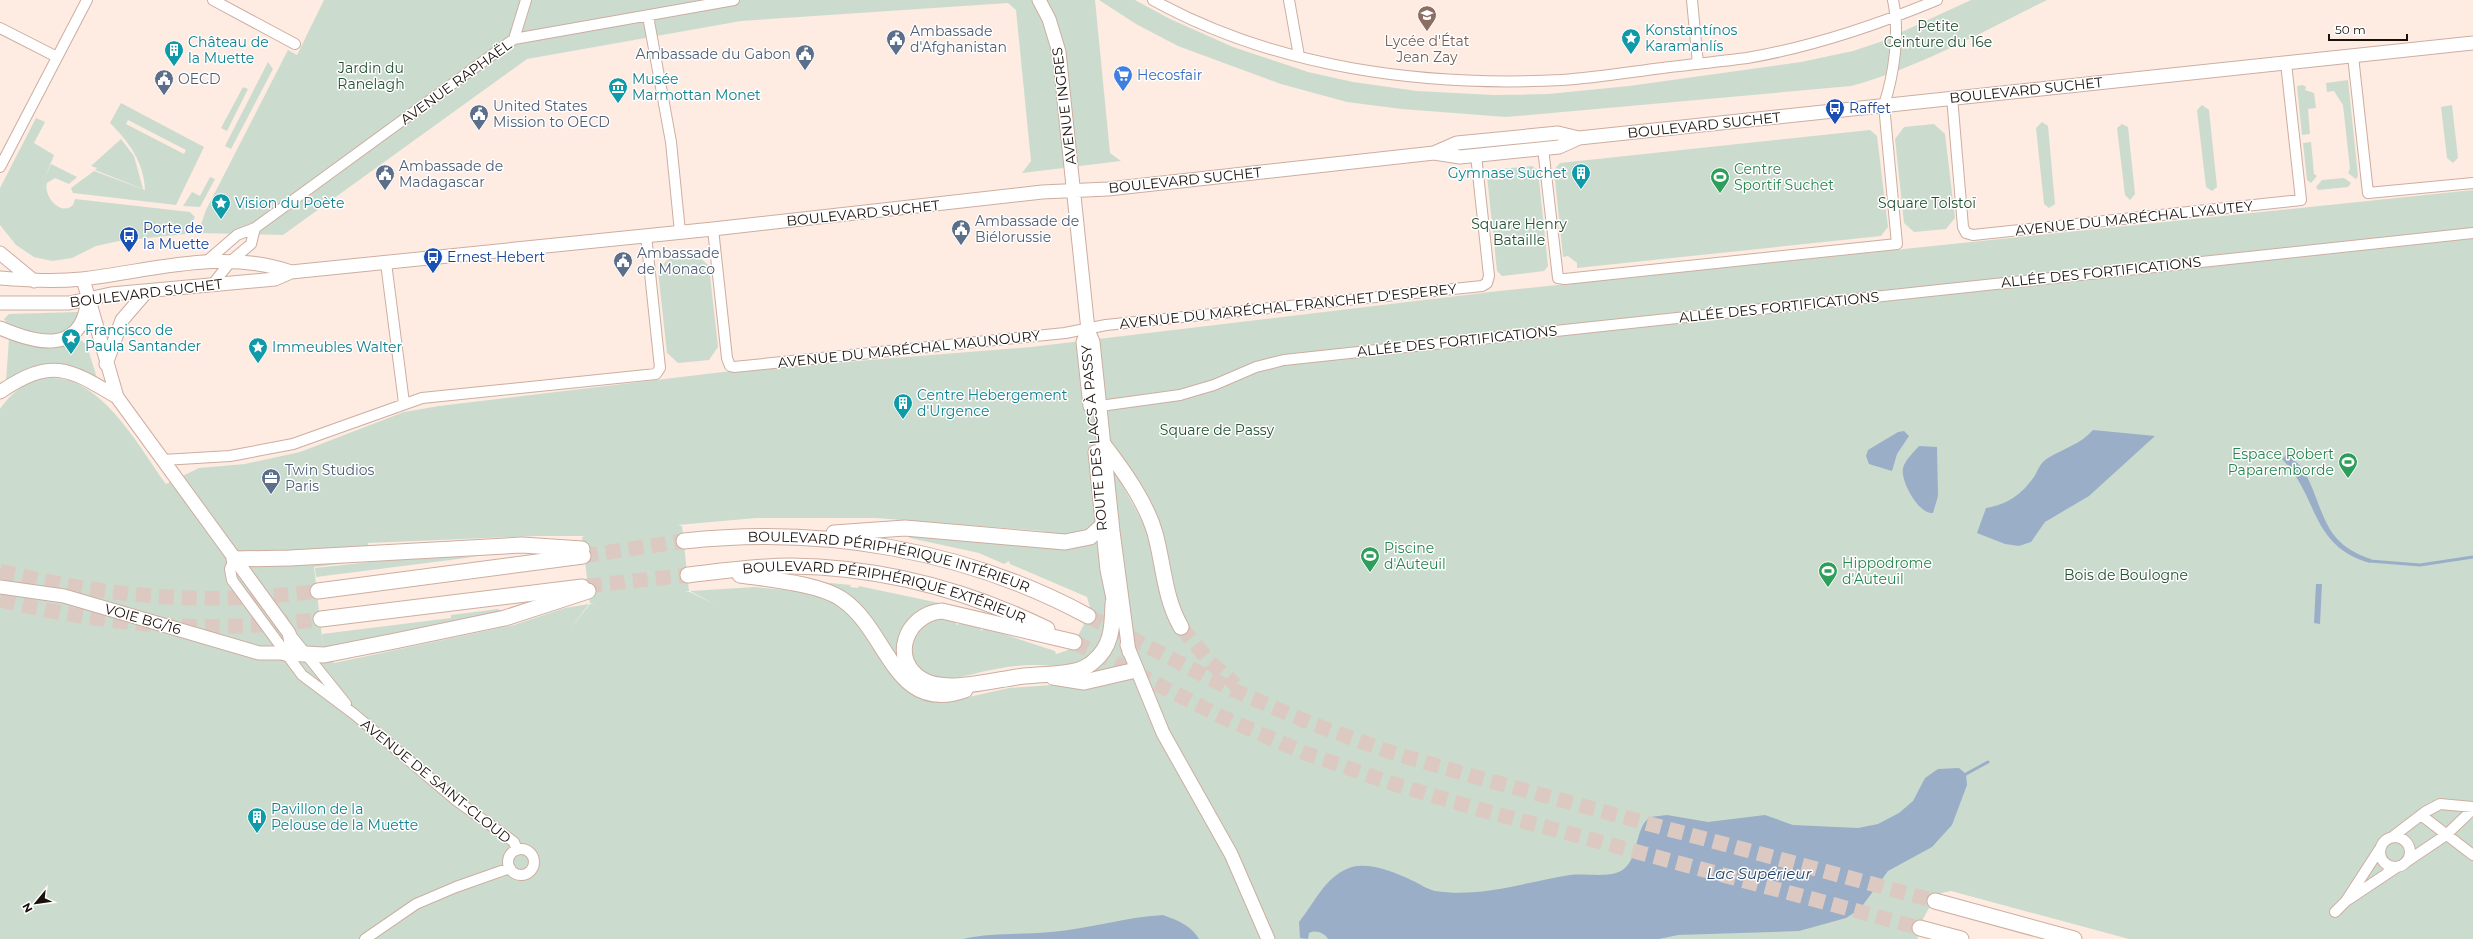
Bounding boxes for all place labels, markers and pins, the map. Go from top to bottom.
school or university icon: Lycée d'État Jean Zay [1416,4,1438,32]
place label: Konstantínos Karamanlís [1645,21,1738,55]
place label: Ambassade d'Afghanistan [910,22,1007,56]
place icon: Konstantínos Karamanlís [1620,27,1642,55]
public building icon: Ambassade d'Afghanistan [885,28,907,56]
place label: Lycée d'État Jean Zay [1385,32,1470,66]
place label: Château de la Muette [188,33,269,67]
building icon: Château de la Muette [163,39,185,67]
public building icon: Ambassade du Gabon [794,43,816,71]
place label: Ambassade du Gabon [635,45,791,63]
supermarket icon: Hecosfair [1112,64,1134,92]
place label: Hecosfair [1137,66,1203,84]
public building icon: OECD [153,68,175,96]
place label: OECD [178,70,221,88]
place label: Musée Marmottan Monet [632,70,761,104]
museum icon: Musée Marmottan Monet [607,76,629,104]
place label: United States Mission to OECD [493,97,610,131]
bus stop icon: Raffet [1824,97,1846,125]
place label: Raffet [1849,99,1891,117]
public building icon: United States Mission to OECD [468,103,490,131]
place label: Ambassade de Madagascar [399,157,503,191]
place label: Centre Sportif Suchet [1734,160,1834,194]
building icon: Gymnase Suchet [1570,162,1592,190]
public building icon: Ambassade de Madagascar [374,163,396,191]
place label: Gymnase Suchet [1448,164,1567,182]
sports icon: Centre Sportif Suchet [1709,166,1731,194]
place icon: Vision du Poète [210,192,232,220]
place label: Vision du Poète [235,194,344,212]
place label: Ambassade de Biélorussie [975,212,1079,246]
public building icon: Ambassade de Biélorussie [950,218,972,246]
place label: Porte de la Muette [143,219,209,253]
bus stop icon: Porte de la Muette [118,225,140,253]
place label: Ambassade de Monaco [637,244,719,278]
bus stop icon: Ernest Hebert [422,246,444,274]
place label: Ernest Hebert [447,248,546,266]
public building icon: Ambassade de Monaco [612,250,634,278]
place label: Francisco de Paula Santander [85,321,202,355]
place icon: Francisco de Paula Santander [60,327,82,355]
place icon: Immeubles Walter [247,336,269,364]
place label: Immeubles Walter [272,338,403,356]
place label: Centre Hebergement d'Urgence [917,386,1068,420]
building icon: Centre Hebergement d'Urgence [892,392,914,420]
place label: Espace Robert Paparemborde [2228,445,2334,479]
sports icon: Espace Robert Paparemborde [2337,451,2359,479]
place label: Twin Studios Paris [285,461,375,495]
office icon: Twin Studios Paris [260,467,282,495]
place label: Piscine d'Auteuil [1384,539,1446,573]
sports icon: Piscine d'Auteuil [1359,545,1381,573]
place label: Hippodrome d'Auteuil [1842,554,1932,588]
sports icon: Hippodrome d'Auteuil [1817,560,1839,588]
place label: Pavillon de la Pelouse de la Muette [271,800,418,834]
building icon: Pavillon de la Pelouse de la Muette [246,806,268,834]

